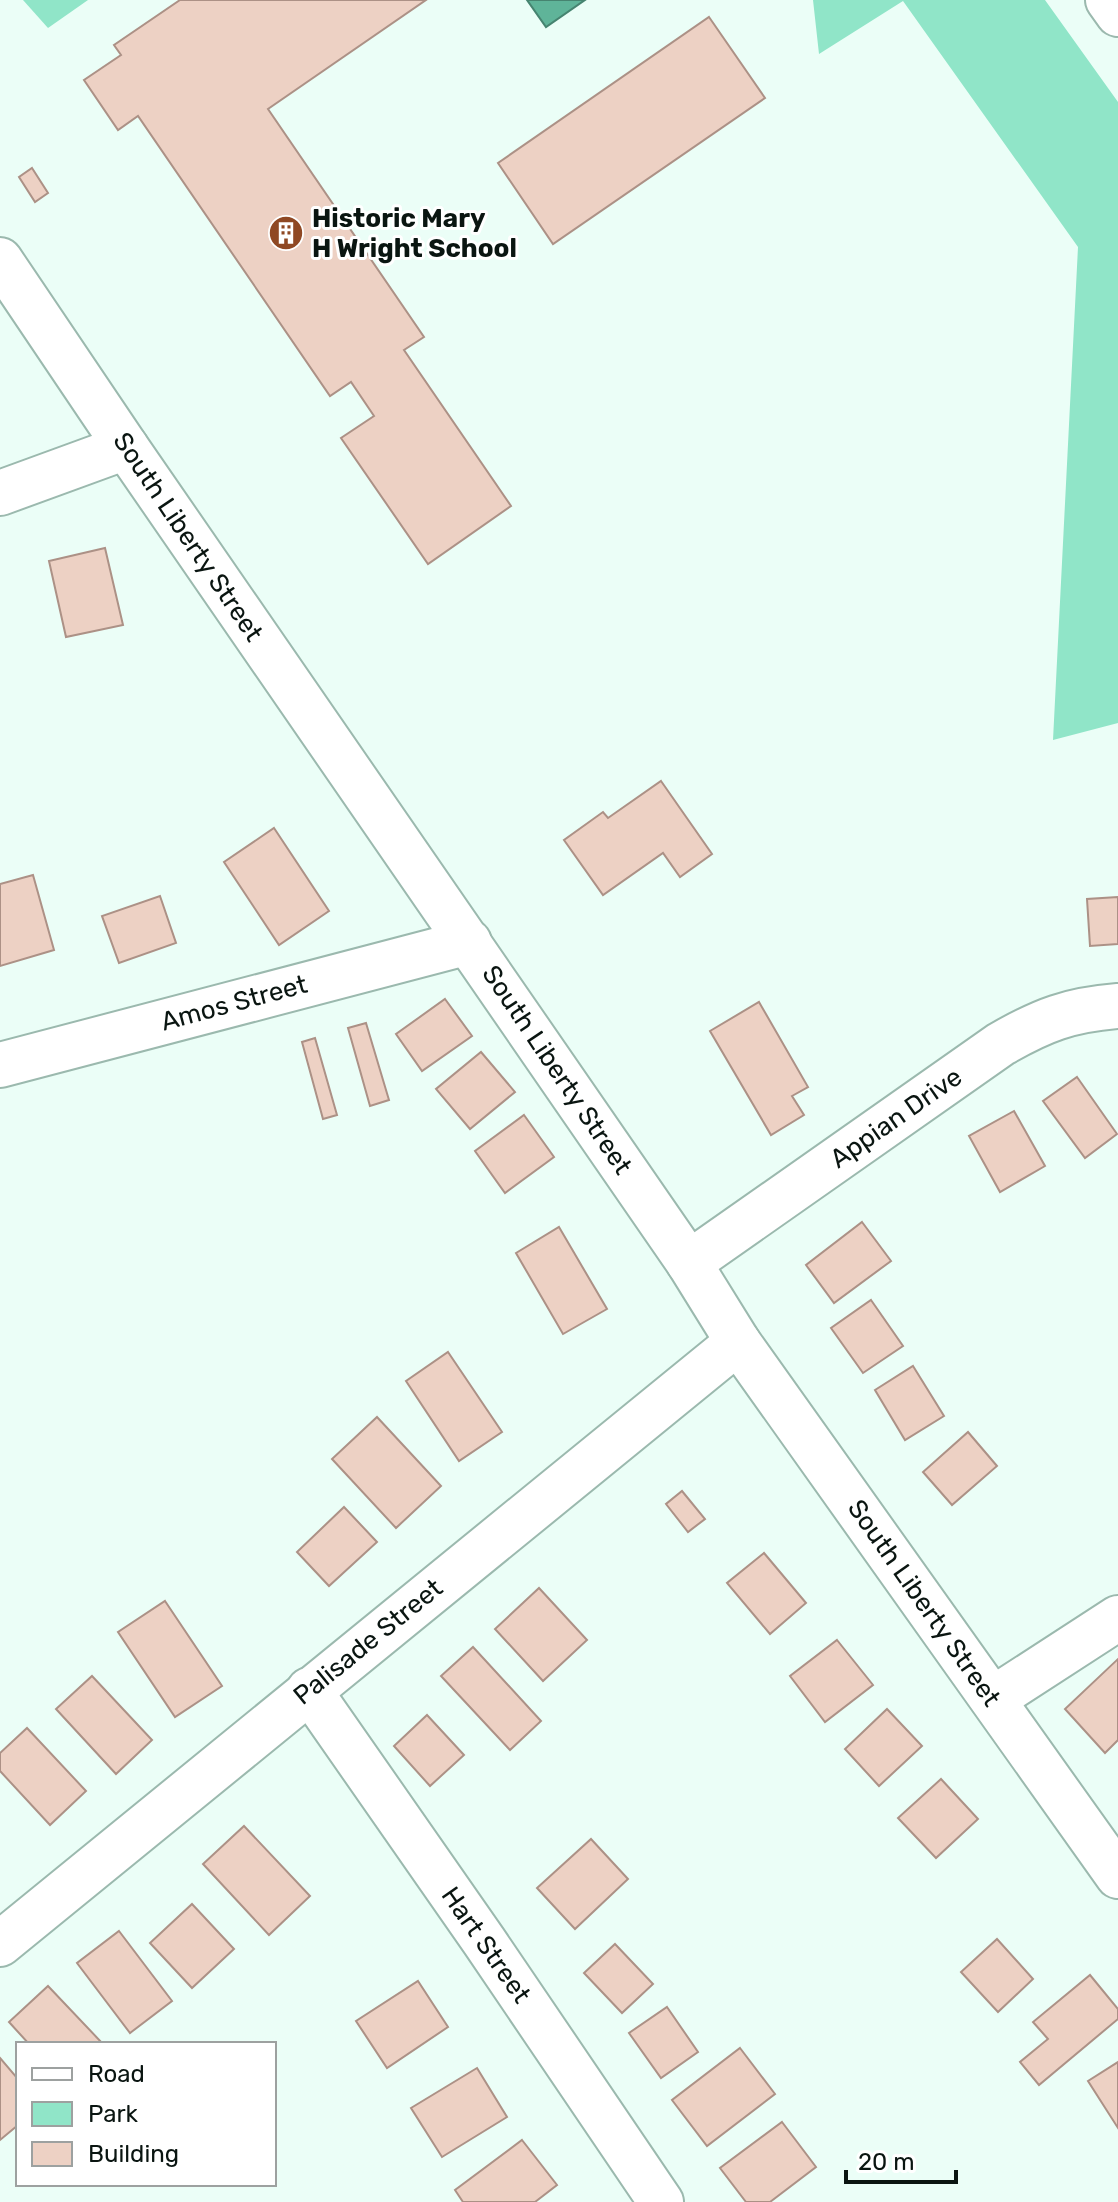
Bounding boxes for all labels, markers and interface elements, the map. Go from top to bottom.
place label: Historic Mary H Wright School [312,203,517,264]
building icon: Historic Mary H Wright School [267,214,305,252]
street label: South Liberty Street [107,427,269,647]
street label: South Liberty Street [476,960,638,1180]
street label: Amos Street [157,969,311,1037]
street label: Appian Drive [824,1061,968,1175]
street label: South Liberty Street [841,1494,1007,1712]
street label: Palisade Street [287,1572,449,1712]
street label: Hart Street [435,1881,537,2009]
legend [16,2042,276,2186]
text: Road [88,2060,145,2088]
text: Park [88,2100,139,2128]
scale bar [846,2134,956,2184]
text: Building [88,2140,179,2168]
text: 20 m [858,2148,915,2176]

